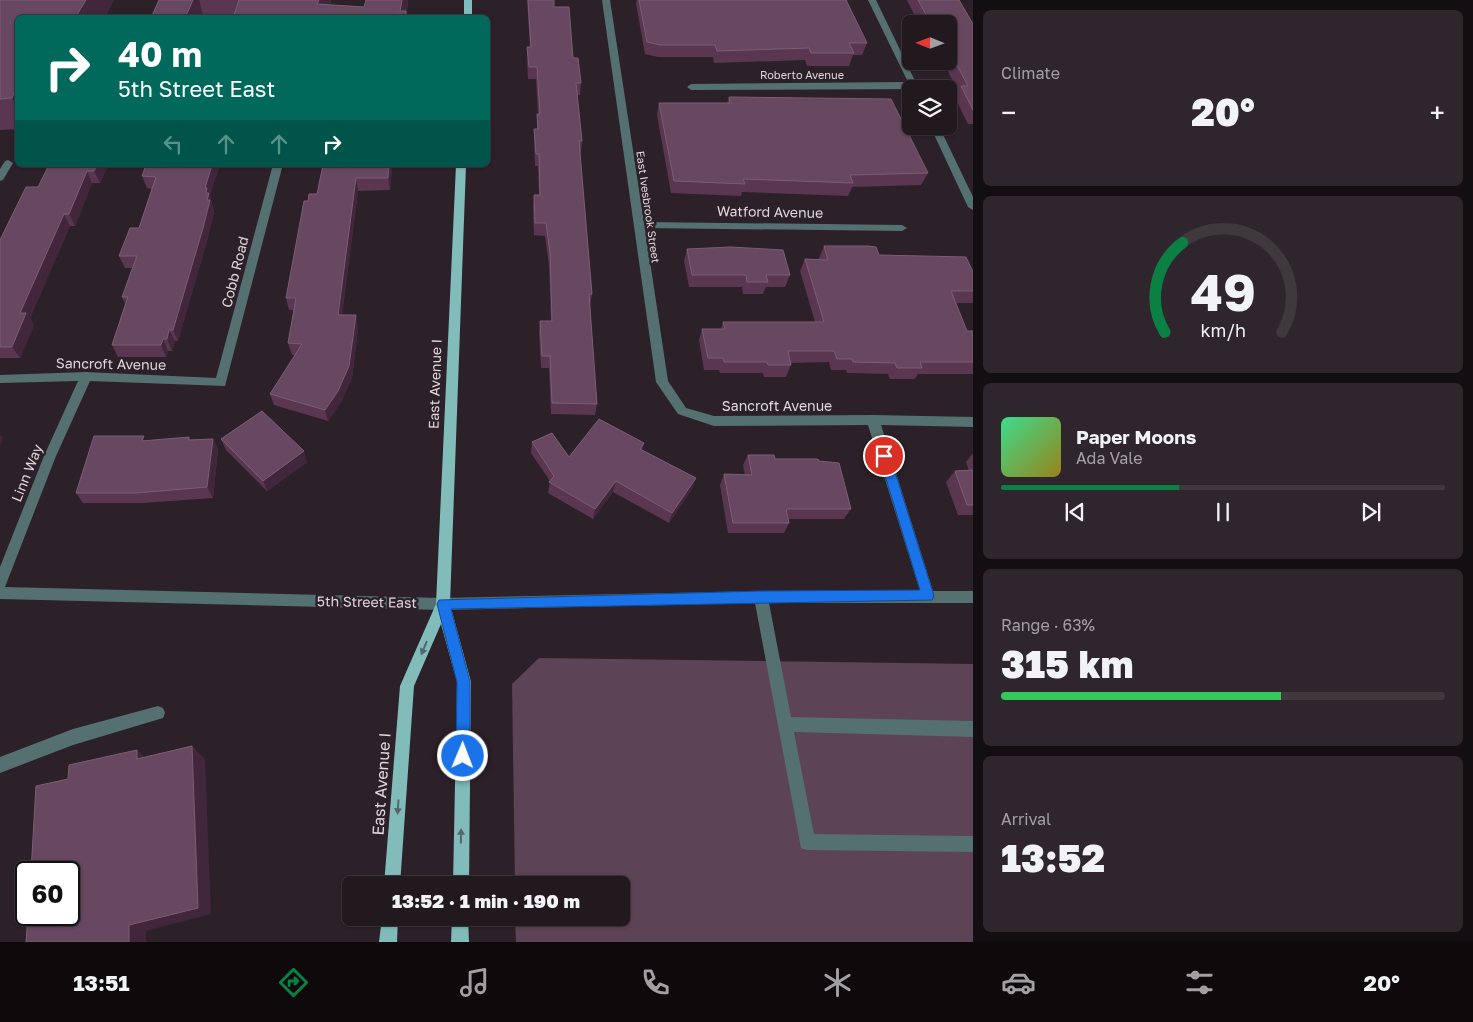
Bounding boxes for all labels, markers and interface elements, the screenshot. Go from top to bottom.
north arrow [902,15,958,70]
map controls [902,15,957,135]
text: 40 m [118,33,202,75]
icon: right [35,35,100,100]
text: Climate [1001,63,1060,83]
street label: Roberto Avenue [760,68,844,81]
text: 5th Street East [118,75,275,102]
button: layers [902,80,957,135]
text: 20° [1191,89,1255,134]
text: − [1001,96,1016,129]
text: + [1430,96,1445,129]
icon: left [159,130,187,158]
icon: ahead [212,130,240,158]
icon: ahead [265,130,293,158]
icon: right [318,130,346,158]
street label: East Ivesbrook Street [634,150,663,264]
street label: Watford Avenue [717,202,823,221]
street label: Cobb Road [217,234,252,309]
text: 49 [1190,260,1256,322]
text: km/h [1200,319,1246,341]
street label: East Avenue I [424,339,445,429]
street label: Sancroft Avenue [56,354,166,373]
street label: Sancroft Avenue [722,397,832,414]
text: Paper Moons [1076,425,1196,448]
pin [863,435,905,477]
street label: Linn Way [7,441,46,504]
icon: arrive [870,442,898,470]
text: Ada Vale [1076,448,1142,468]
icon: previous [1061,498,1089,526]
icon: pause [1209,498,1237,526]
icon: next [1357,498,1385,526]
street label: 5th Street East [317,592,417,611]
text: Range · 63% [1001,615,1095,635]
one-way arrow [419,641,427,656]
text: 315 km [1001,641,1133,686]
position arrow [436,729,488,781]
street label: East Avenue I [367,732,395,836]
one-way arrow [394,799,402,815]
text: Arrival [1001,809,1051,829]
one-way arrow [458,828,466,844]
text: 13:52 [1001,835,1105,880]
speed limit sign: 60 [15,861,80,926]
text: 13:52 · 1 min · 190 m [392,889,580,912]
icon: directions [276,965,311,1000]
icon: music [457,965,492,1000]
icon: phone [638,965,673,1000]
icon: climate [820,965,855,1000]
icon: car [1001,965,1036,1000]
icon: filters [1182,965,1217,1000]
text: 13:51 [73,969,130,996]
text: 20° [1364,969,1400,996]

